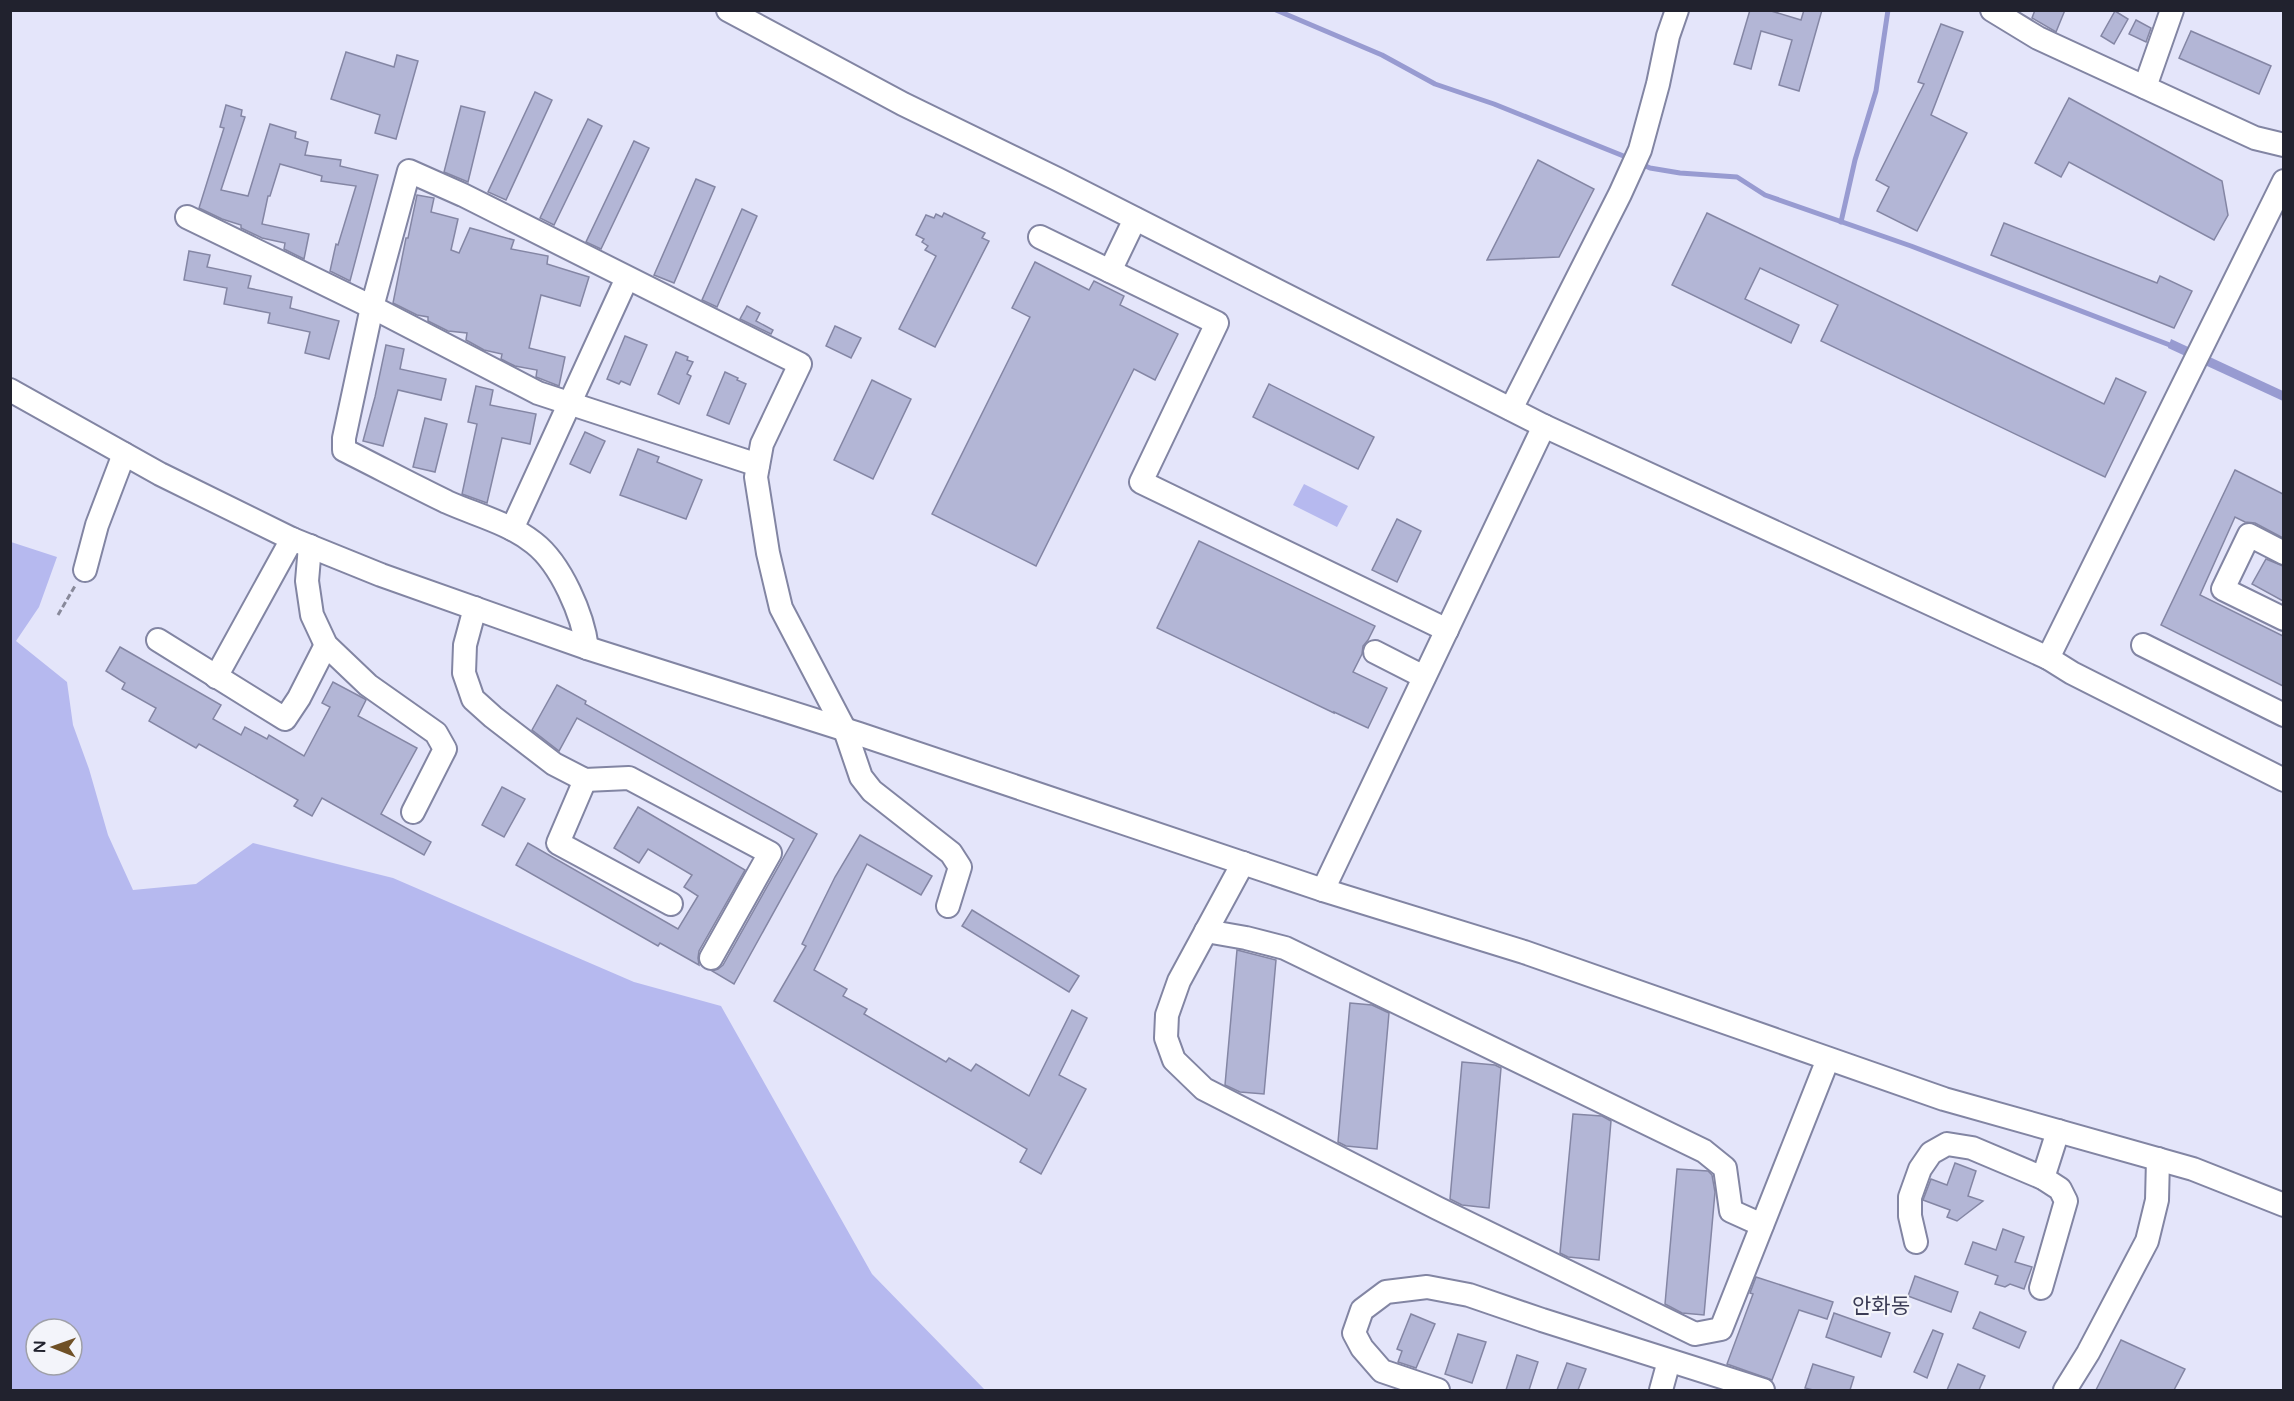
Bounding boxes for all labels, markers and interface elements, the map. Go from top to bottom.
district label: 안화동 [1852,1294,1910,1319]
north arrow [24,1317,84,1377]
text: N [30,1340,50,1353]

